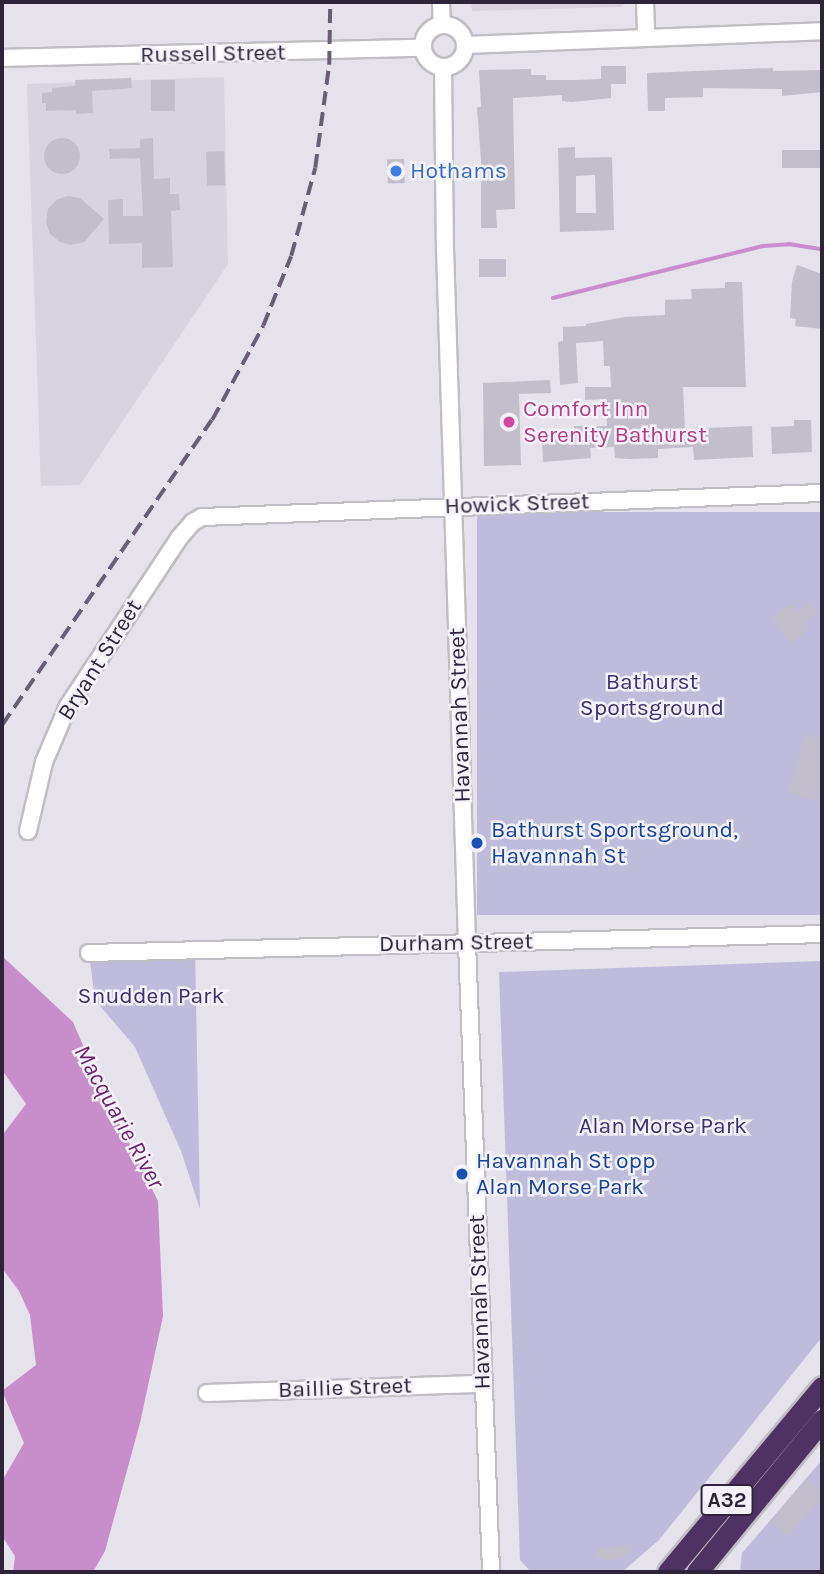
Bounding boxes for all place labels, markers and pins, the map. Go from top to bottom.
place label: Hothams [410,157,507,185]
marker: Hothams [388,163,404,179]
place label: Comfort Inn Serenity Bathurst [523,395,707,449]
marker: Comfort Inn Serenity Bathurst [501,414,517,430]
place label: Bathurst Sportsground, Havannah St [491,816,738,870]
marker: Bathurst Sportsground, Havannah St [469,835,485,851]
place label: Havannah St opp Alan Morse Park [476,1147,655,1201]
marker: Havannah St opp Alan Morse Park [454,1166,470,1182]

